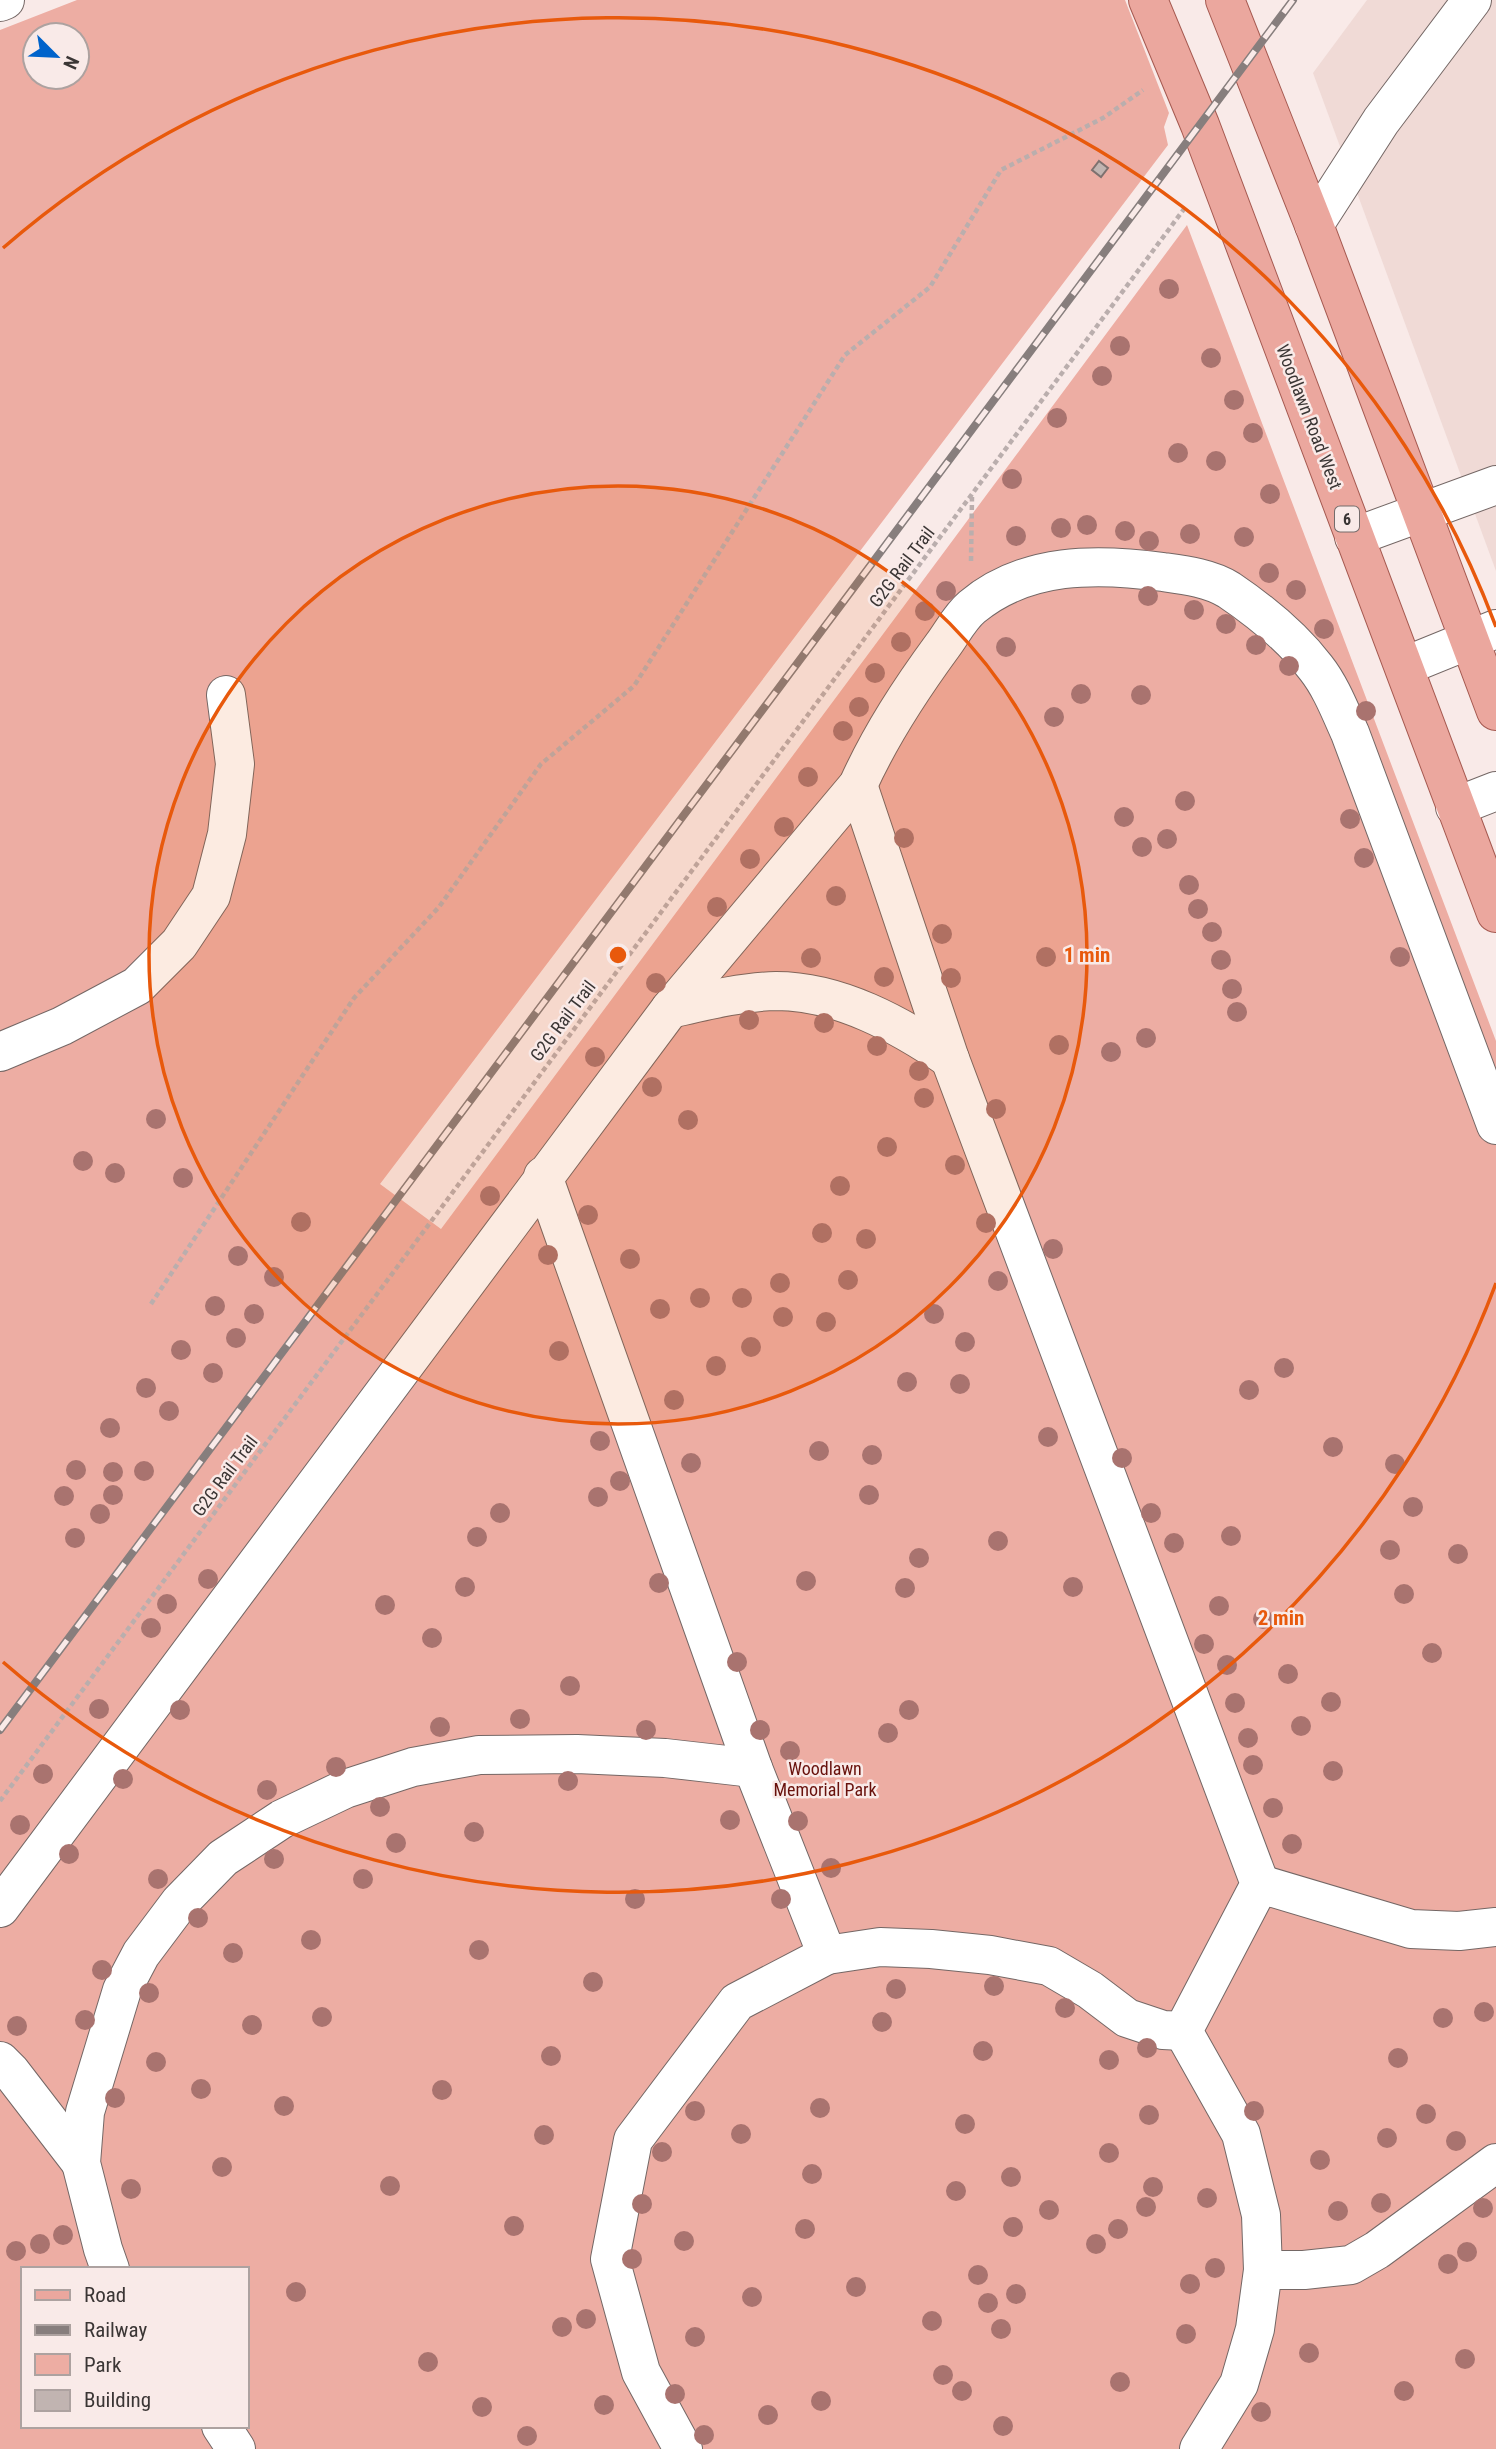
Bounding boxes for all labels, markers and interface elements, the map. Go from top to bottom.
north arrow [21,21,91,91]
text: N [58,53,84,73]
street label: Woodlawn Road West [1272,341,1347,492]
road number: 6 [1335,506,1359,532]
street label: G2G Rail Trail [865,522,939,611]
centre of rings [606,943,630,967]
text: 1 min [1064,943,1110,967]
street label: G2G Rail Trail [526,976,600,1065]
street label: G2G Rail Trail [188,1431,262,1520]
text: 2 min [1258,1606,1304,1630]
park label: Woodlawn Memorial Park [773,1758,877,1800]
legend [21,2267,248,2428]
text: Road [84,2283,126,2307]
text: Railway [84,2318,147,2342]
text: Park [84,2353,122,2377]
text: Building [84,2388,151,2412]

